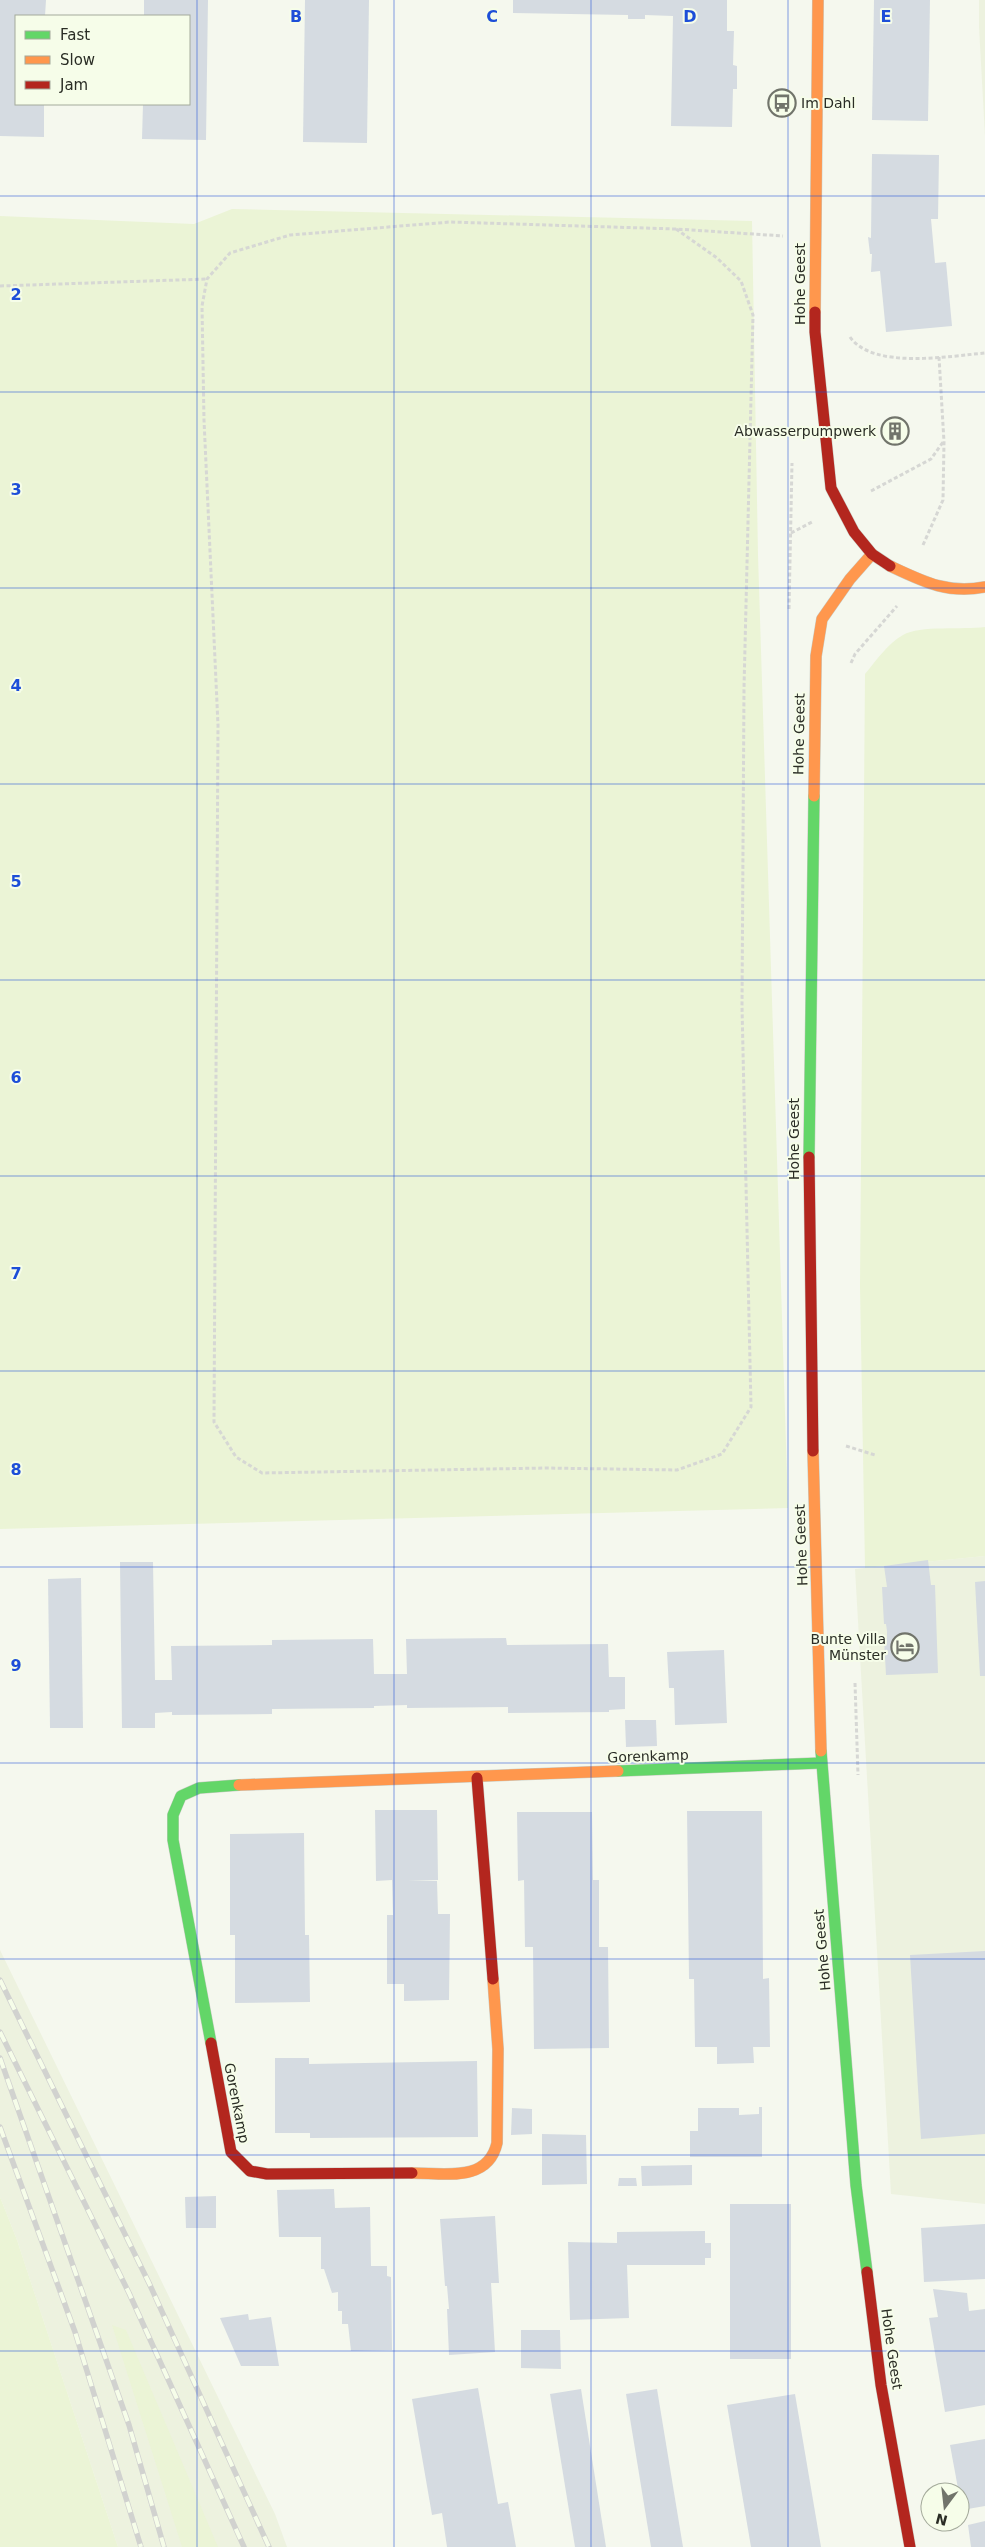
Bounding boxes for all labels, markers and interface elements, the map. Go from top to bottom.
text: B [290,7,302,26]
text: C [486,7,498,26]
text: D [683,7,697,26]
text: E [881,7,891,26]
legend [15,15,190,105]
text: Fast [60,26,90,44]
text: Slow [60,51,95,69]
text: Jam [59,76,88,94]
bus stop icon: Im Dahl [767,88,797,118]
place label: Im Dahl [801,95,855,111]
street label: Hohe Geest [792,243,808,325]
text: 2 [10,285,22,304]
building icon: Abwasserpumpwerk [880,416,910,446]
place label: Abwasserpumpwerk [734,423,877,439]
text: 3 [10,480,22,499]
text: 4 [10,676,22,695]
street label: Hohe Geest [790,692,808,775]
text: 5 [10,872,22,891]
text: 6 [10,1068,22,1087]
street label: Hohe Geest [786,1098,802,1180]
text: 7 [10,1264,22,1283]
text: 8 [10,1460,22,1479]
street label: Hohe Geest [792,1503,810,1586]
place label: Bunte Villa Münster [811,1631,886,1663]
hotel icon: Bunte Villa Münster [890,1632,920,1662]
text: 9 [10,1656,22,1675]
street label: Gorenkamp [607,1747,689,1765]
street label: Hohe Geest [810,1908,834,1991]
street label: Gorenkamp [221,2062,253,2145]
street label: Hohe Geest [878,2307,906,2391]
north arrow [920,2482,970,2532]
text: N [934,2510,949,2529]

